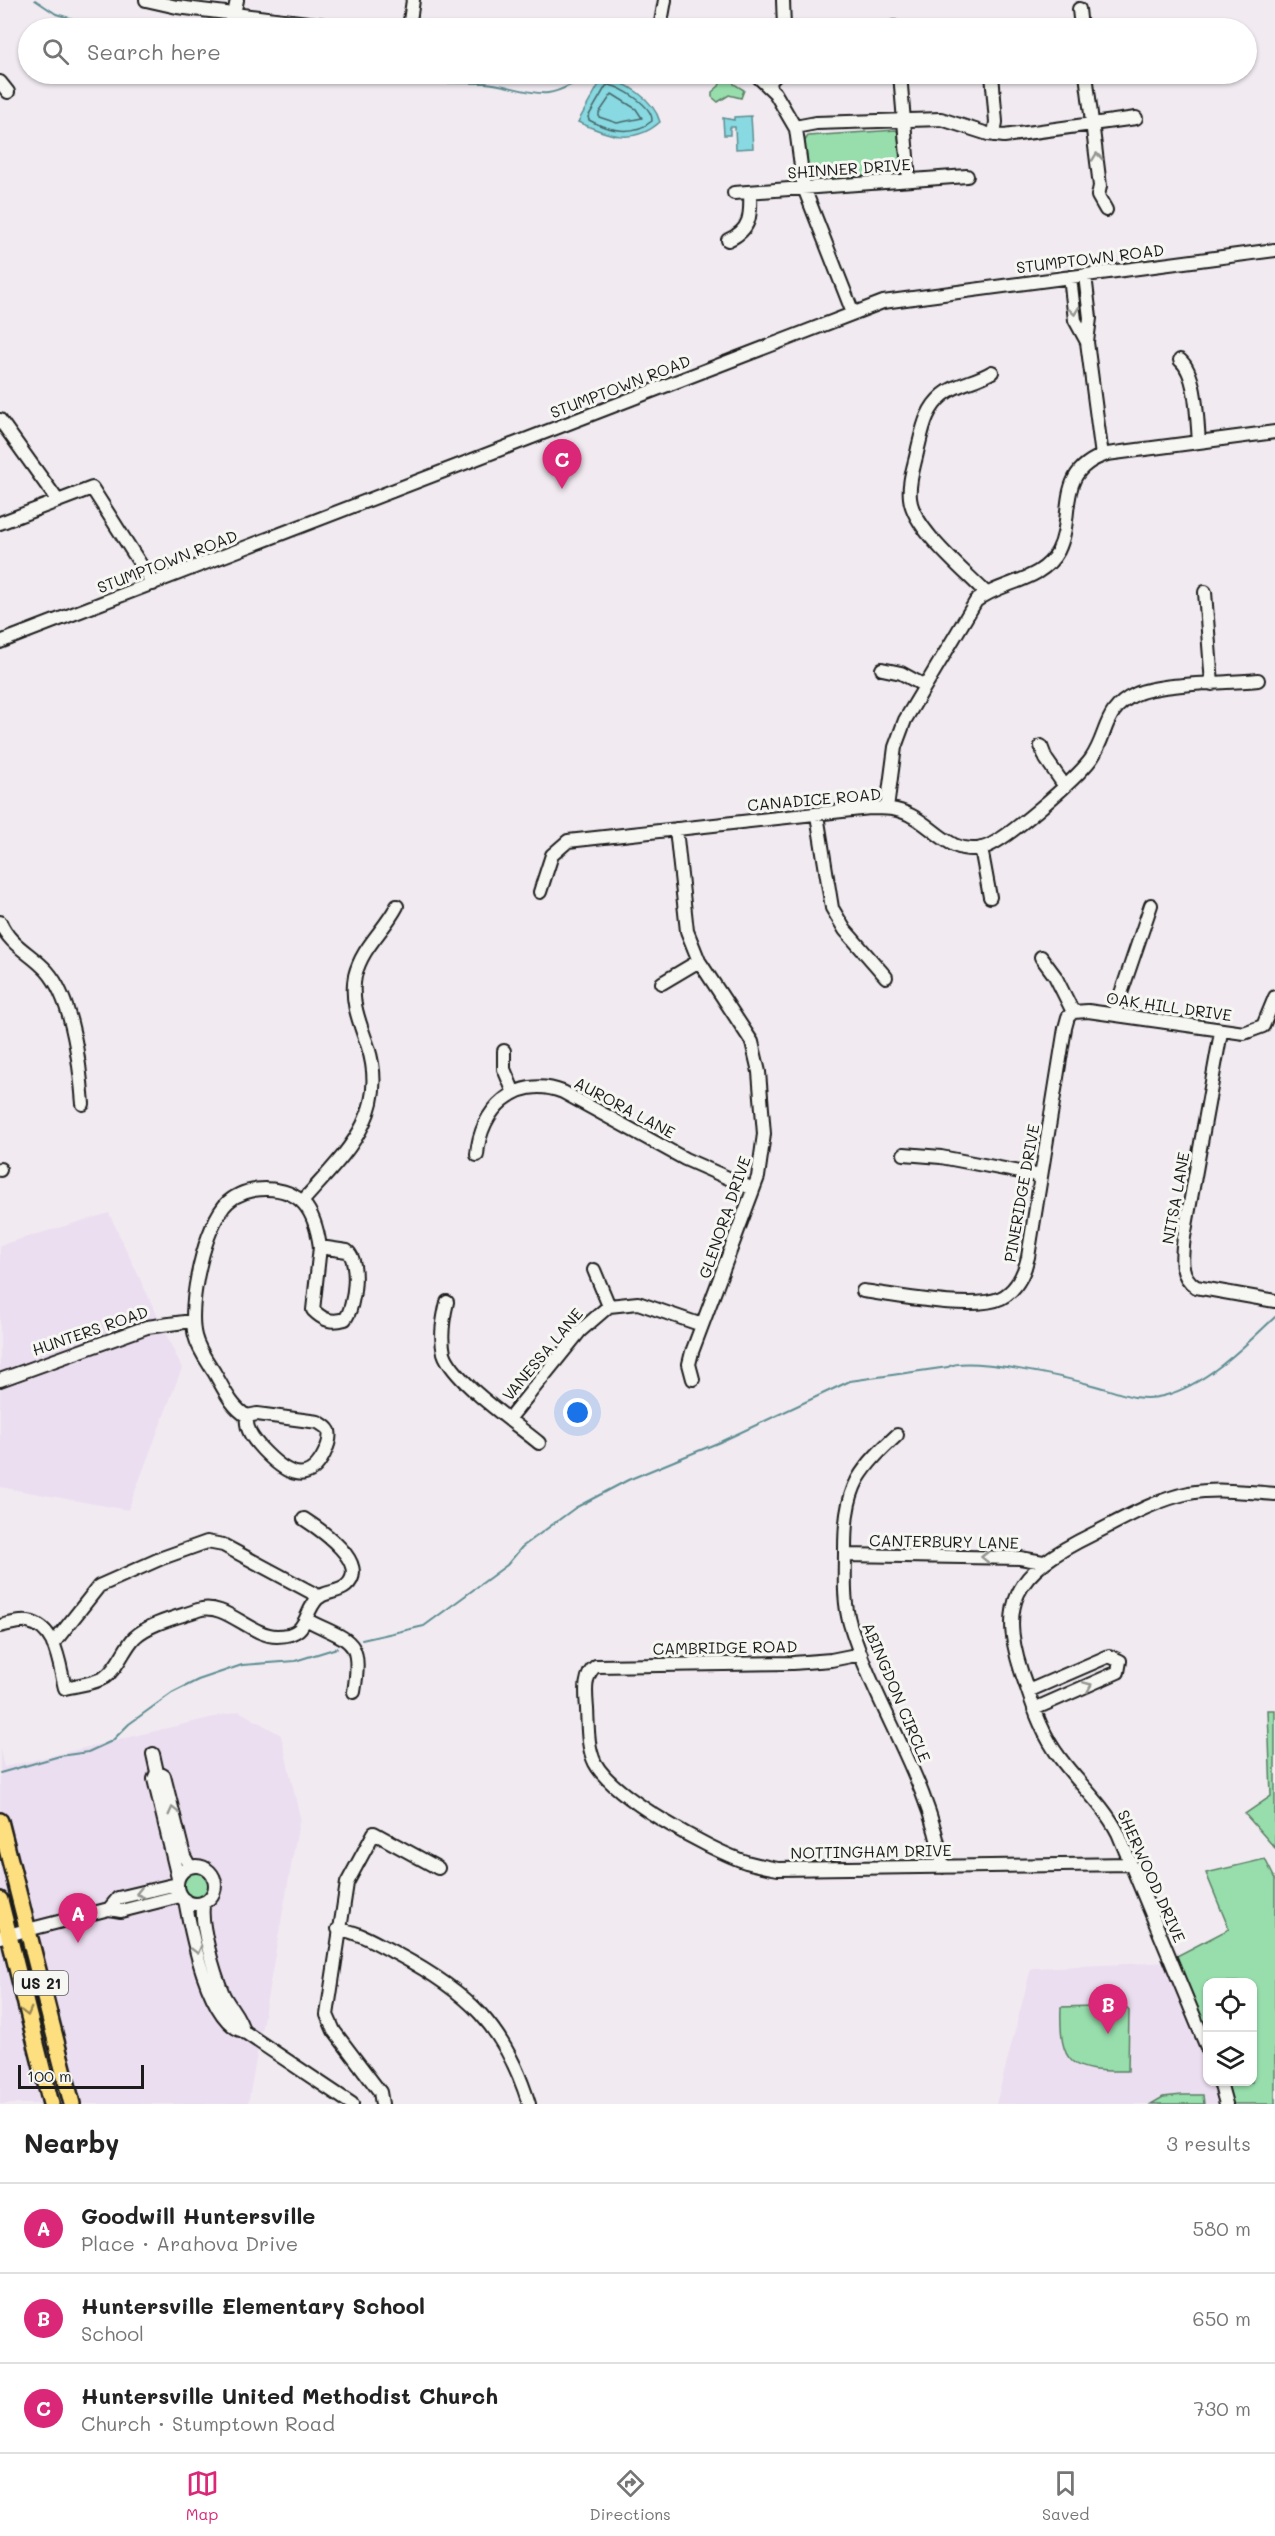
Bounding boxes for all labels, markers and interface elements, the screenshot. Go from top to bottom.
search box [18,18,1257,84]
icon: search [39,35,72,68]
text: Search here [87,37,221,66]
street label: SHINNER DRIVE [787,153,911,183]
one-way arrow [1091,153,1104,162]
street label: STUMPTOWN ROAD [1015,239,1165,277]
one-way arrow [1068,306,1080,315]
street label: STUMPTOWN ROAD [547,350,693,422]
pin: C [542,440,582,489]
street label: STUMPTOWN ROAD [94,525,240,597]
street label: CANADICE ROAD [746,783,882,815]
street label: OAK HILL DRIVE [1105,987,1233,1025]
street label: AURORA LANE [571,1072,679,1142]
street label: PINERIDGE DRIVE [999,1122,1043,1264]
street label: NITSA LANE [1157,1150,1193,1246]
street label: GLENORA DRIVE [693,1153,755,1281]
street label: HUNTERS ROAD [29,1300,151,1360]
street label: VANESSA LANE [497,1303,587,1405]
your location [563,1398,592,1427]
street label: CANTERBURY LANE [869,1529,1019,1553]
one-way arrow [980,1551,989,1564]
street label: ABINGDON CIRCLE [858,1619,936,1765]
street label: CAMBRIDGE ROAD [653,1635,797,1659]
one-way arrow [1082,1681,1093,1693]
street label: SHERWOOD DRIVE [1113,1806,1191,1946]
one-way arrow [167,1807,180,1817]
street label: NOTTINGHAM DRIVE [790,1839,952,1863]
one-way arrow [135,1885,145,1898]
pin: A [58,1894,98,1943]
one-way arrow [190,1944,202,1955]
road number: US 21 [14,1971,68,1995]
map controls [1203,1978,1257,2086]
button: locate [1203,1978,1257,2032]
pin: B [1088,1984,1128,2034]
one-way arrow [20,2007,33,2017]
button: layers [1203,2032,1257,2086]
scale bar [18,2062,144,2090]
text: 100 m [27,2065,72,2086]
text: Nearby [24,2126,119,2160]
text: 3 results [1166,2130,1251,2156]
text: Goodwill Huntersville [81,2201,315,2230]
text: A [37,2215,50,2241]
text: 580 m [1193,2215,1251,2241]
text: Place · Arahova Drive [81,2230,298,2256]
text: Huntersville Elementary School [81,2291,425,2320]
text: B [37,2305,50,2331]
text: 650 m [1193,2305,1251,2331]
text: School [81,2320,144,2346]
text: Huntersville United Methodist Church [81,2381,498,2410]
text: C [36,2395,51,2421]
text: 730 m [1193,2395,1251,2421]
text: Church · Stumptown Road [81,2410,335,2436]
tab: Map [186,2467,219,2524]
tab: Directions [590,2467,671,2524]
tab: Saved [1042,2467,1089,2524]

